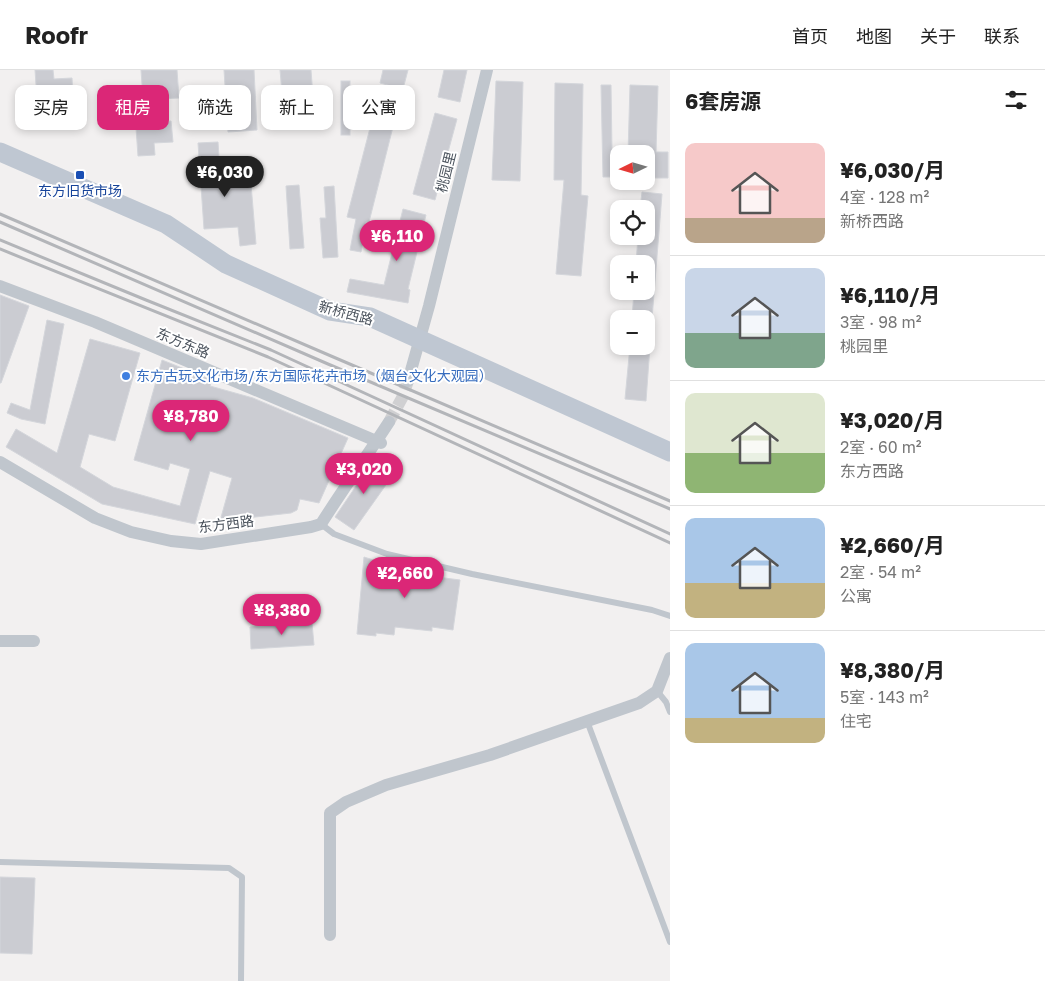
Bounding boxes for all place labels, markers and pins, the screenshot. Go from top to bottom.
pin: ¥6,030 [184,156,266,198]
marker: 东方旧货市场 [74,169,86,181]
place label: 东方旧货市场 [38,182,122,199]
pin: ¥6,110 [356,220,438,262]
place label: 东方古玩文化市场/东方国际花卉市场（烟台文化大观园） [136,367,493,384]
marker: 东方古玩文化市场/东方国际花卉市场（烟台文化大观园） [120,370,132,382]
pin: ¥8,780 [150,400,232,442]
pin: ¥3,020 [323,452,405,495]
pin: ¥2,660 [364,556,446,599]
pin: ¥8,380 [241,594,323,636]

